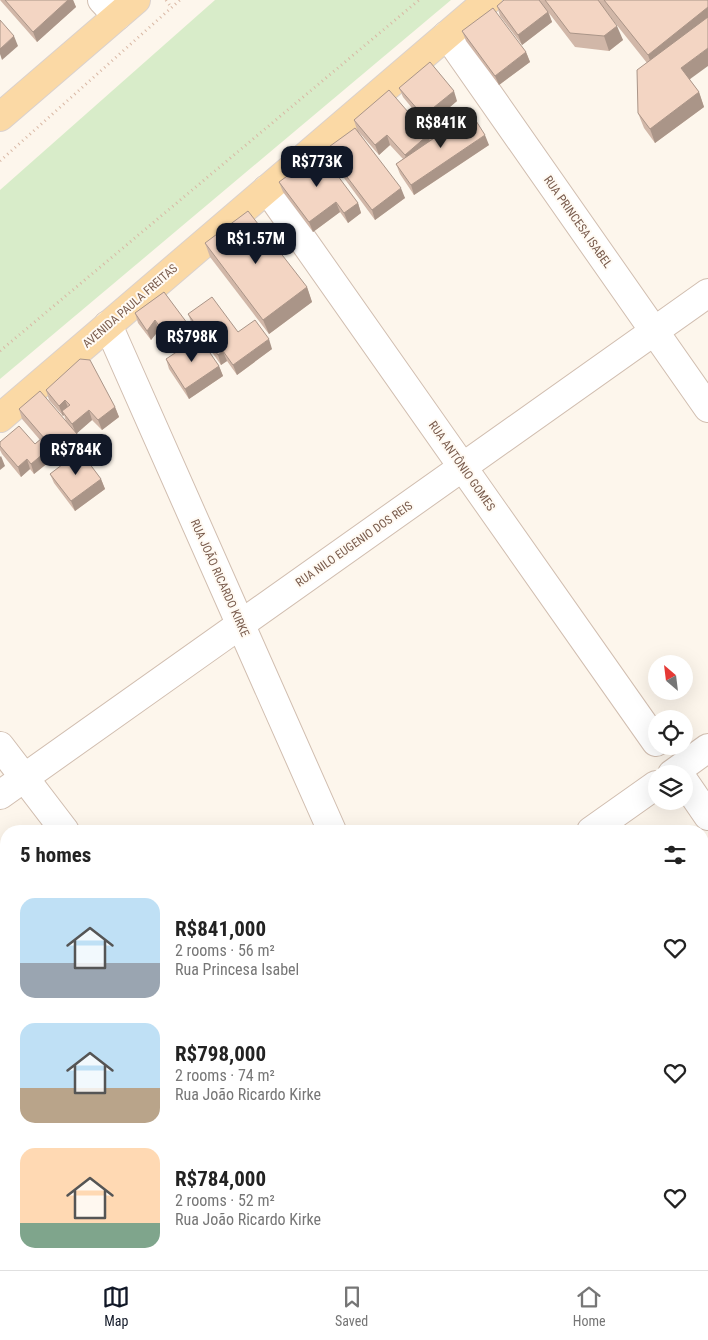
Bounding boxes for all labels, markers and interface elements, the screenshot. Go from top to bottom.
pin: R$841K [400,106,482,149]
text: R$841K [416,113,466,132]
pin: R$773K [276,146,358,188]
text: R$773K [292,152,342,171]
street label: RUA PRINCESA ISABEL [541,173,615,271]
pin: R$1.57M [210,222,302,265]
text: R$1.57M [227,229,285,248]
street label: AVENIDA PAULA FREITAS [80,261,180,351]
pin: R$798K [151,320,233,363]
text: R$798K [167,327,217,346]
street label: RUA ANTÔNIO GOMES [426,418,499,513]
pin: R$784K [35,434,117,476]
text: R$784K [51,440,101,459]
street label: RUA NILO EUGENIO DOS REIS [293,498,415,590]
street label: RUA JOÃO RICARDO KIRKE [188,516,254,639]
north arrow [648,655,692,700]
map controls [648,655,693,810]
button: locate [648,710,693,755]
button: layers [648,765,693,810]
icon: filters [661,841,689,869]
text: 5 homes [20,843,91,867]
text: R$841,000 [175,917,266,941]
icon: home [60,918,120,978]
icon: heart [661,934,689,962]
text: 2 rooms · 56 m² [175,941,275,960]
text: Rua Princesa Isabel [175,960,299,979]
text: R$798,000 [175,1042,266,1066]
icon: home [60,1043,120,1103]
icon: heart [661,1059,689,1087]
text: 2 rooms · 74 m² [175,1066,275,1085]
text: Rua João Ricardo Kirke [175,1085,321,1104]
text: R$784,000 [175,1167,266,1191]
icon: home [60,1168,120,1228]
icon: heart [661,1184,689,1212]
text: 2 rooms · 52 m² [175,1191,275,1210]
text: Rua João Ricardo Kirke [175,1210,321,1229]
tab: Map [102,1283,130,1329]
tab: Saved [335,1283,368,1329]
tab: Home [573,1283,606,1329]

